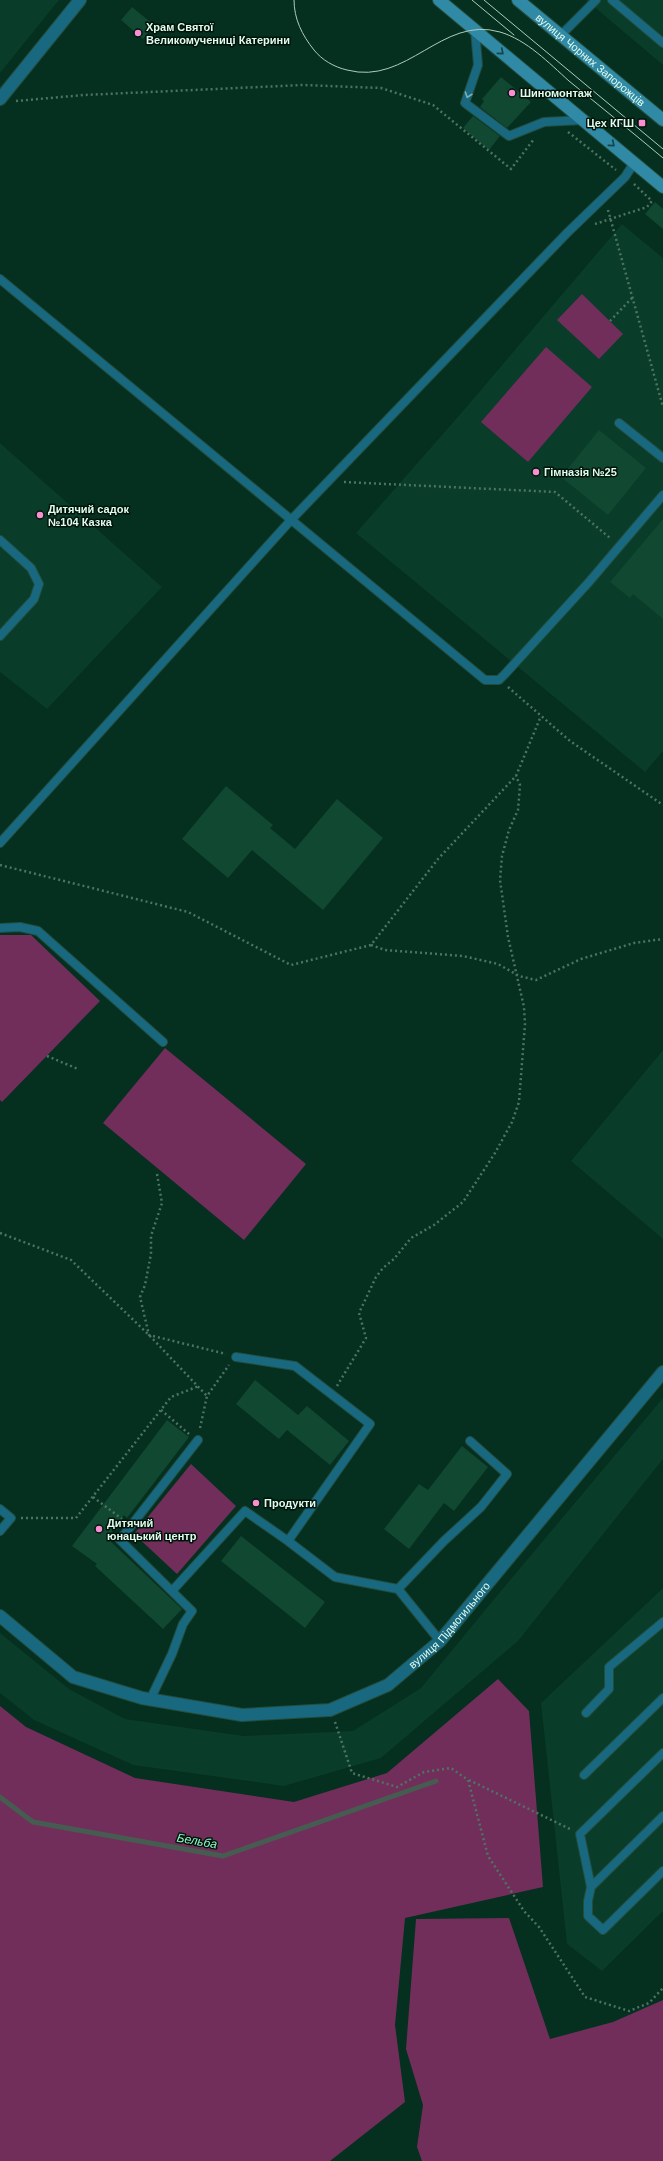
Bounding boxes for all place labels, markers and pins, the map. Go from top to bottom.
place label: Храм Святої Великомучениці Катерини [146,21,290,46]
marker: Храм Святої Великомучениці Катерини [133,28,143,38]
place label: Шиномонтаж [520,87,592,99]
marker: Шиномонтаж [507,88,517,98]
place label: Цех КГШ [587,117,634,129]
marker: Цех КГШ [637,118,647,128]
place label: Гімназія №25 [544,466,617,478]
marker: Гімназія №25 [531,467,541,477]
place label: Дитячий садок №104 Казка [48,503,129,528]
marker: Дитячий садок №104 Казка [35,510,45,520]
place label: Продукти [264,1497,316,1509]
marker: Продукти [251,1498,261,1508]
place label: Дитячий юнацький центр [107,1517,197,1542]
marker: Дитячий юнацький центр [94,1524,104,1534]

